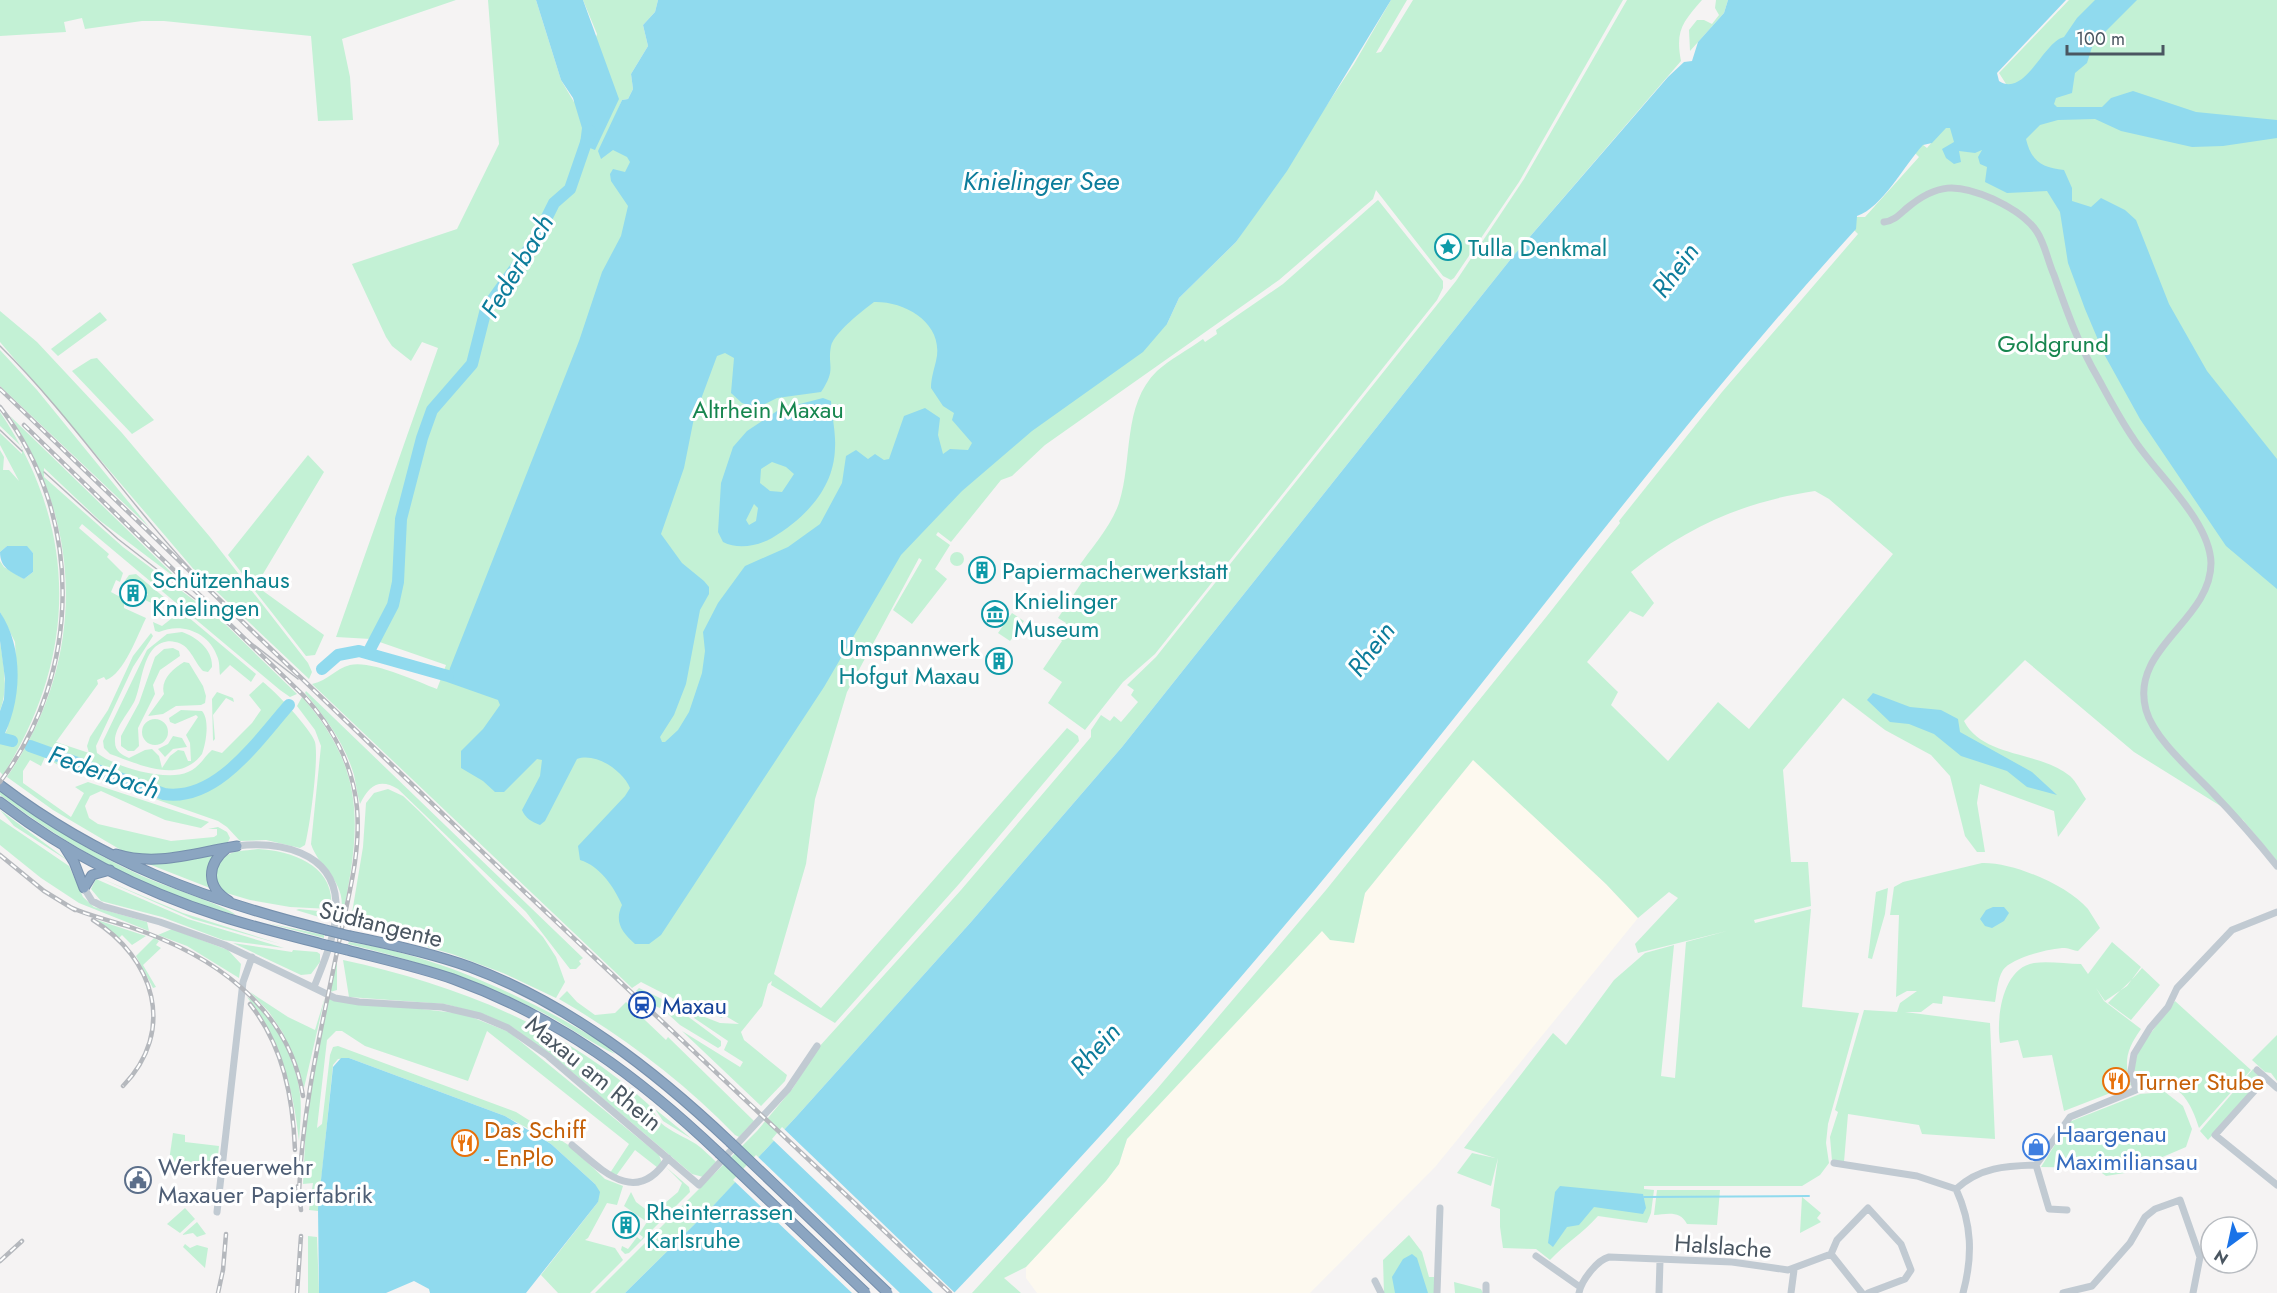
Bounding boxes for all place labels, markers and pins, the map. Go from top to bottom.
place label: Tulla Denkmal [1468,230,1607,265]
place icon: Tulla Denkmal [1433,232,1463,262]
place label: Papiermacherwerkstatt [1002,553,1228,588]
building icon: Papiermacherwerkstatt [967,555,997,585]
place label: Schützenhaus Knielingen [152,562,290,625]
building icon: Schützenhaus Knielingen [118,578,148,608]
place label: Knielinger Museum [1014,583,1118,646]
museum icon: Knielinger Museum [980,599,1010,629]
place label: Umspannwerk Hofgut Maxau [838,630,980,693]
building icon: Umspannwerk Hofgut Maxau [984,646,1014,676]
place label: Maxau [662,988,727,1023]
station icon: Maxau [627,990,657,1020]
place label: Turner Stube [2136,1064,2264,1099]
restaurant icon: Turner Stube [2101,1066,2131,1096]
place label: Das Schiff - EnPlo [484,1112,587,1175]
place label: Haargenau Maximiliansau [2056,1116,2198,1179]
restaurant icon: Das Schiff - EnPlo [450,1128,480,1158]
shop icon: Haargenau Maximiliansau [2021,1132,2051,1162]
place label: Werkfeuerwehr Maxauer Papierfabrik [158,1149,373,1212]
public building icon: Werkfeuerwehr Maxauer Papierfabrik [123,1165,153,1195]
place label: Rheinterrassen Karlsruhe [646,1194,794,1257]
building icon: Rheinterrassen Karlsruhe [611,1210,641,1240]

